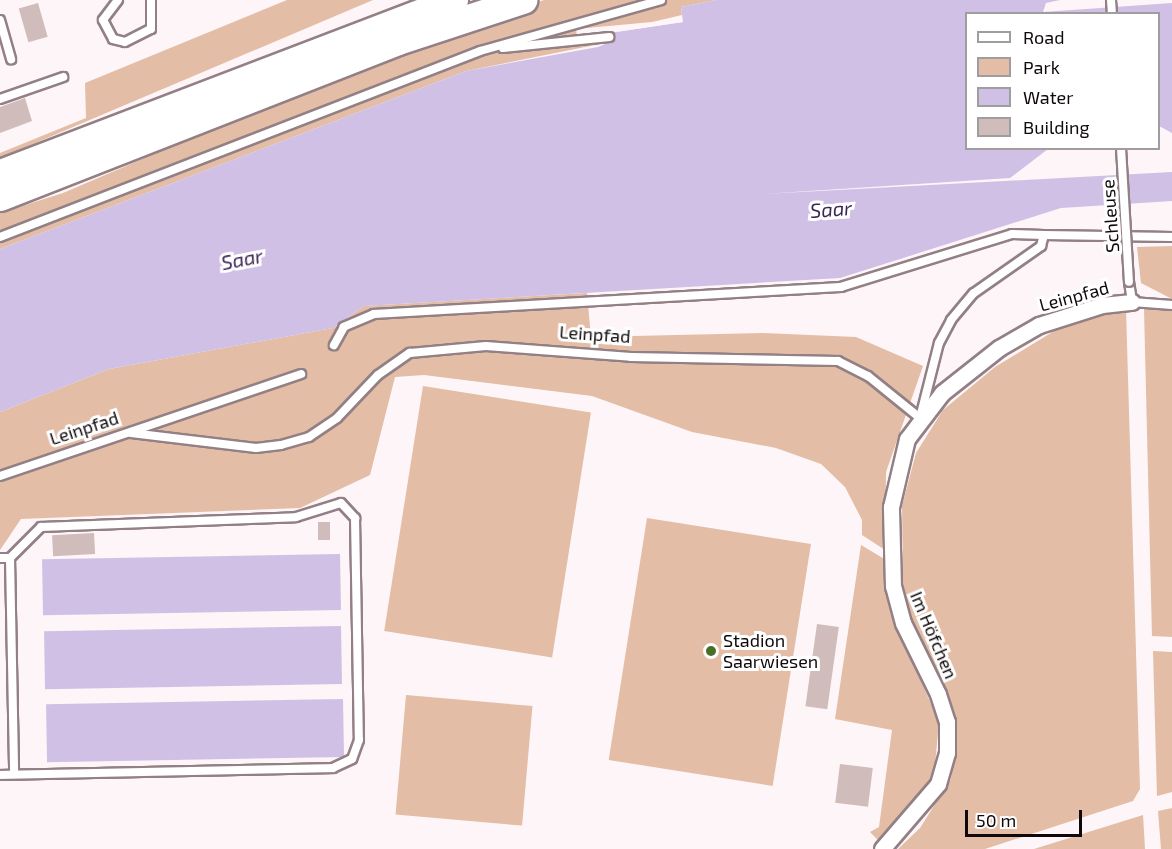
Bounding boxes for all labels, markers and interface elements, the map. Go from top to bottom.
legend [965,12,1160,150]
text: Road [1023,26,1064,48]
text: Park [1023,56,1060,78]
text: Water [1023,86,1073,108]
text: Building [1023,116,1090,138]
street label: Schleuse [1097,179,1123,253]
water label: Saar [809,196,853,222]
water label: Saar [219,243,265,275]
street label: Leinpfad [1037,276,1111,316]
street label: Leinpfad [559,321,631,347]
street label: Leinpfad [47,407,121,449]
street label: Im Höfchen [906,588,962,682]
place label: Stadion Saarwiesen [723,630,818,672]
marker: Stadion Saarwiesen [704,644,718,658]
scale bar [968,798,1085,836]
text: 50 m [976,809,1016,831]

